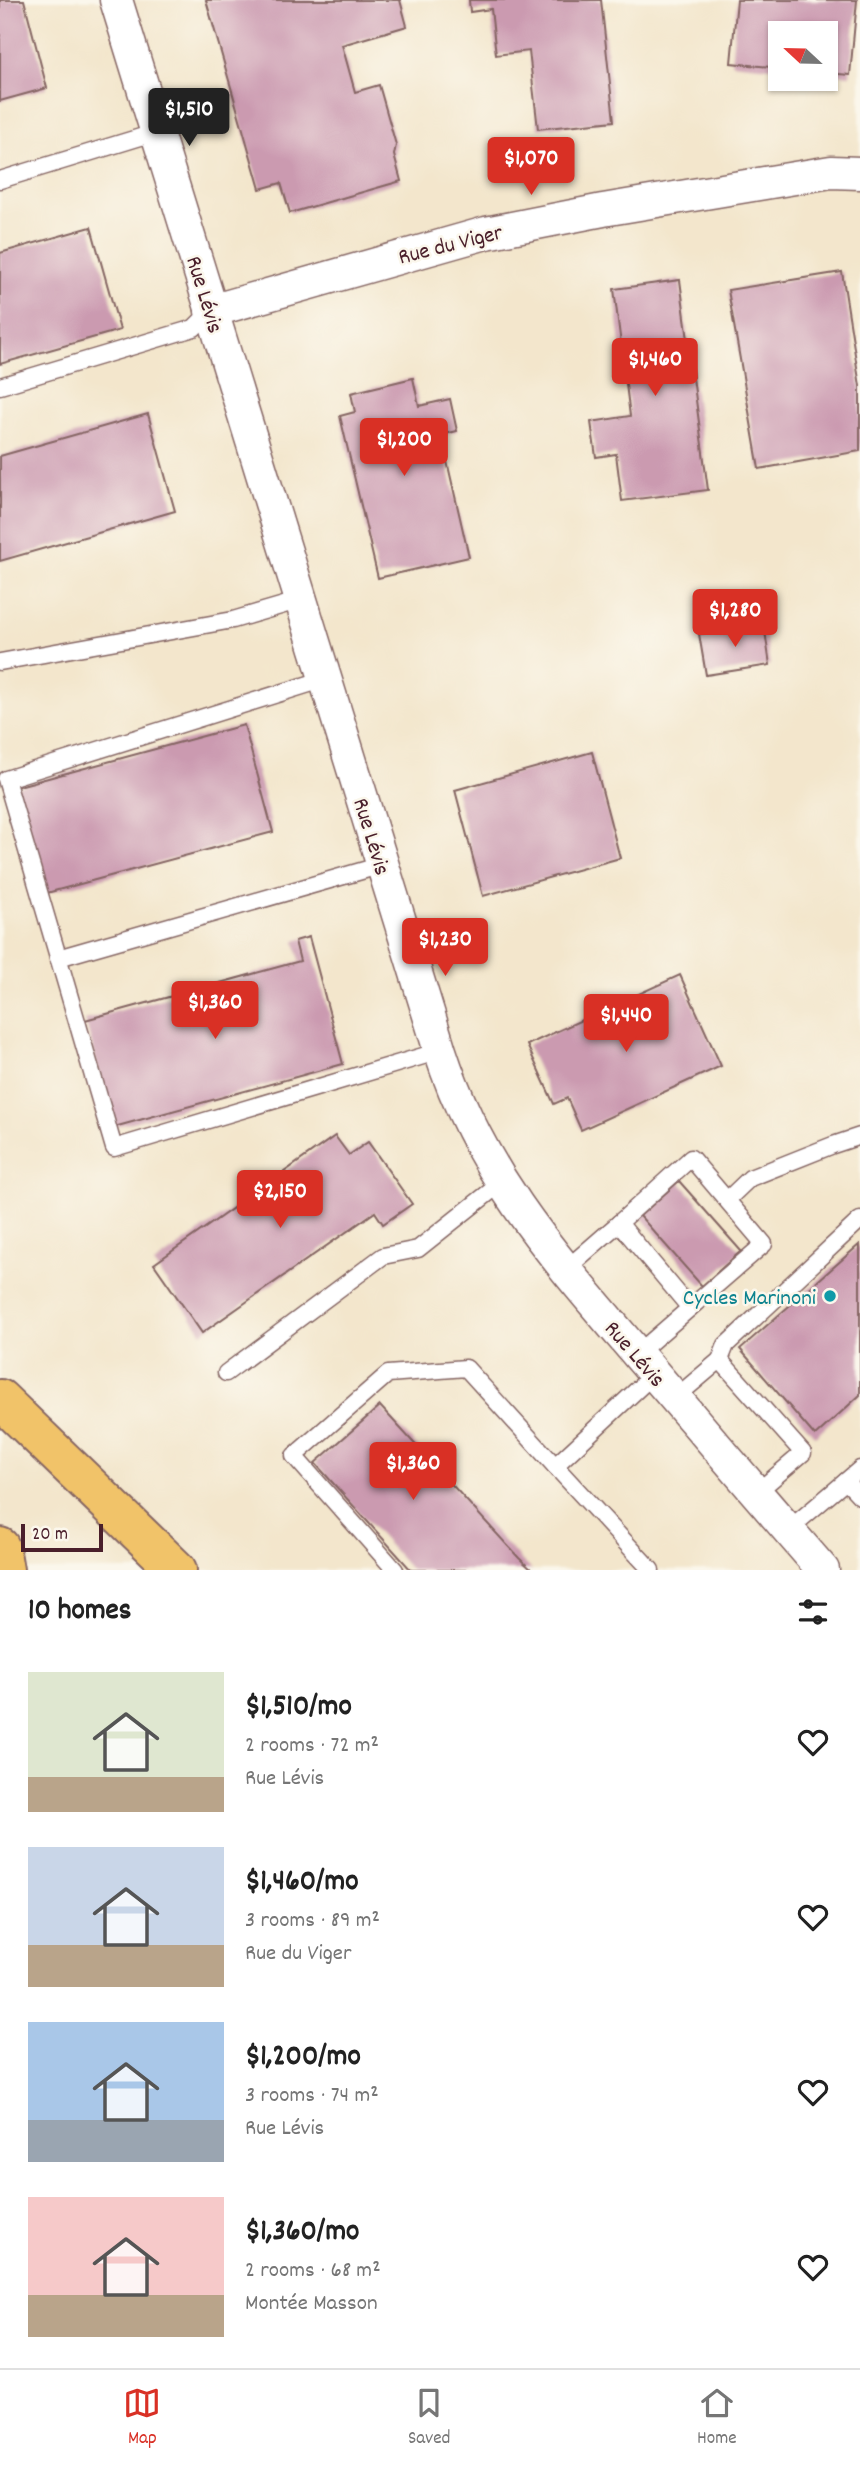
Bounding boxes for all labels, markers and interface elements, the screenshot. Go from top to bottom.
north arrow [768,21,838,91]
map controls [768,21,838,91]
pin: $1,510 [132,88,246,148]
text: $1,510 [164,94,214,127]
pin: $1,070 [474,138,588,197]
text: $1,070 [504,143,558,176]
street label: Rue du Viger [395,217,507,275]
street label: Rue Lévis [175,252,230,338]
pin: $1,460 [598,338,712,398]
text: $1,460 [628,344,682,377]
pin: $1,200 [347,419,461,478]
text: $1,200 [376,424,432,457]
pin: $1,280 [678,590,792,649]
text: $1,280 [709,595,761,628]
street label: Rue Lévis [342,794,397,880]
pin: $1,230 [388,918,502,978]
text: $1,230 [418,924,472,957]
pin: $1,360 [158,982,272,1041]
text: $1,360 [187,987,243,1020]
pin: $1,440 [569,995,683,1054]
text: $1,440 [600,1000,652,1033]
pin: $2,150 [223,1170,337,1230]
text: $2,150 [253,1176,307,1209]
place label: Cycles Marinoni [683,1283,816,1316]
marker: Cycles Marinoni [822,1288,838,1304]
street label: Rue Lévis [595,1315,672,1396]
pin: $1,360 [356,1442,470,1502]
text: $1,360 [385,1448,441,1481]
scale bar [21,1521,103,1553]
text: 20 m [32,1522,68,1549]
text: 10 homes [28,1591,131,1634]
icon: filters [794,1593,832,1631]
text: $1,510/mo [245,1687,352,1730]
icon: home [84,1700,168,1784]
icon: heart [794,1723,832,1761]
text: 2 rooms · 72 m² [245,1730,379,1763]
text: Rue Lévis [245,1763,324,1796]
text: $1,460/mo [245,1862,359,1905]
icon: home [84,1875,168,1959]
icon: heart [794,1898,832,1936]
text: 3 rooms · 89 m² [245,1905,380,1938]
text: Rue du Viger [245,1938,351,1971]
text: $1,200/mo [245,2037,361,2080]
icon: home [84,2050,168,2134]
icon: heart [794,2073,832,2111]
text: 3 rooms · 74 m² [245,2080,379,2113]
text: Rue Lévis [245,2113,324,2146]
text: $1,360/mo [245,2212,359,2255]
icon: home [84,2225,168,2309]
icon: heart [794,2248,832,2286]
text: 2 rooms · 68 m² [245,2255,381,2288]
text: Montée Masson [245,2288,378,2321]
tab: Map [123,2384,161,2453]
tab: Saved [408,2384,450,2453]
tab: Home [697,2384,737,2453]

